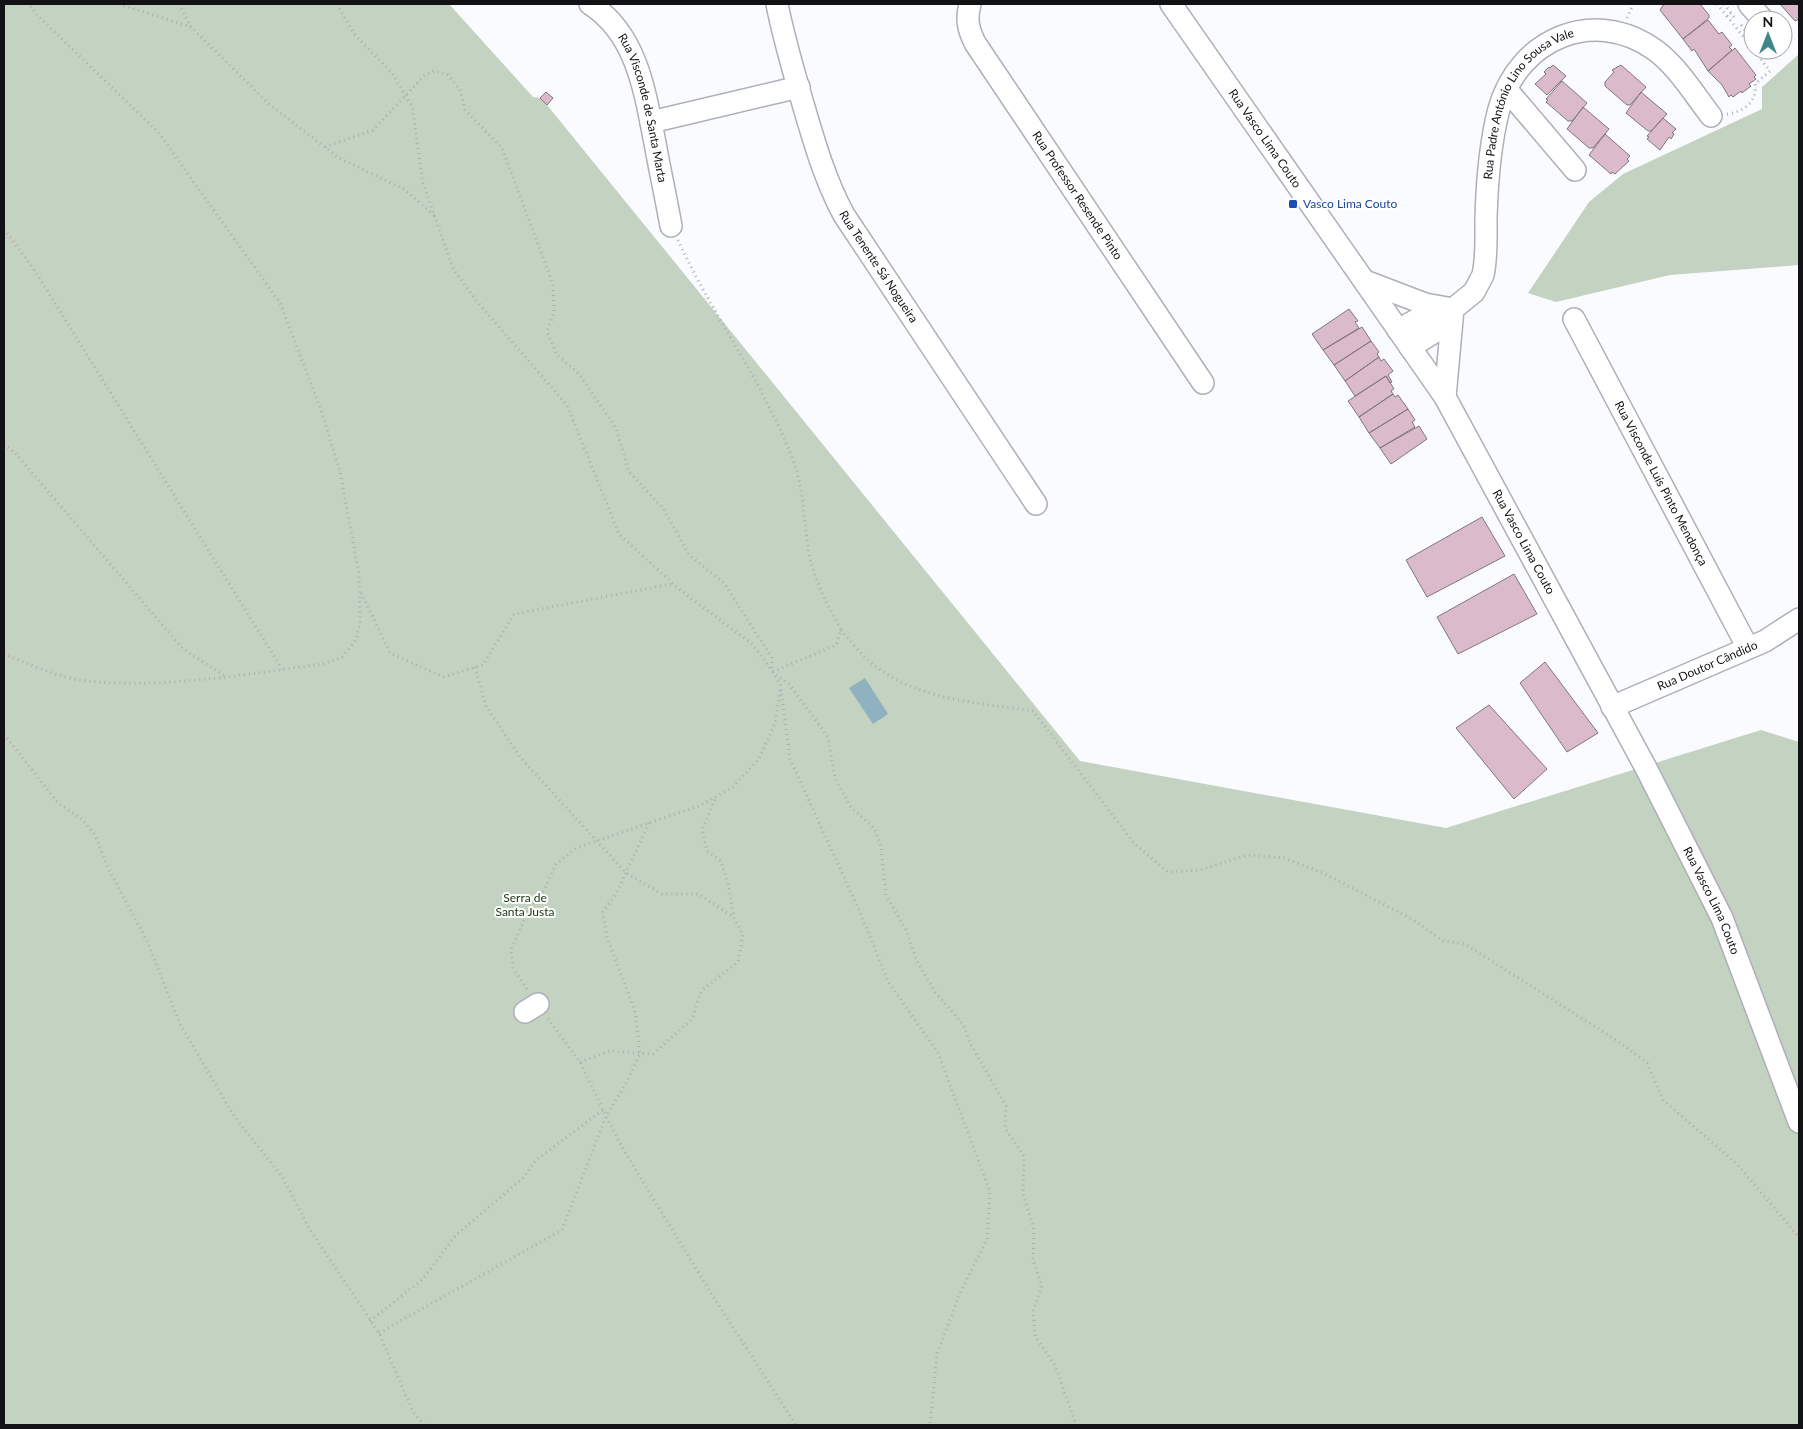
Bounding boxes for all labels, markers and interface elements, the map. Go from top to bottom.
north arrow [1743,10,1793,60]
text: N [1763,13,1773,30]
street label: Rua Padre António Lino Sousa Vale [1480,25,1575,180]
street label: Rua Visconde de Santa Marta [615,30,670,184]
street label: Rua Vasco Lima Couto [1226,86,1305,191]
street label: Rua Professor Resende Pinto [1029,128,1126,262]
place label: Vasco Lima Couto [1303,196,1398,211]
marker: Vasco Lima Couto [1287,198,1299,210]
street label: Rua Tenente Sá Nogueira [836,208,921,325]
street label: Rua Visconde Luís Pinto Mendonça [1612,398,1711,568]
street label: Rua Vasco Lima Couto [1490,487,1559,597]
street label: Rua Doutor Cândido [1655,637,1760,694]
street label: Rua Vasco Lima Couto [1680,844,1743,957]
park label: Serra de Santa Justa [495,890,555,919]

